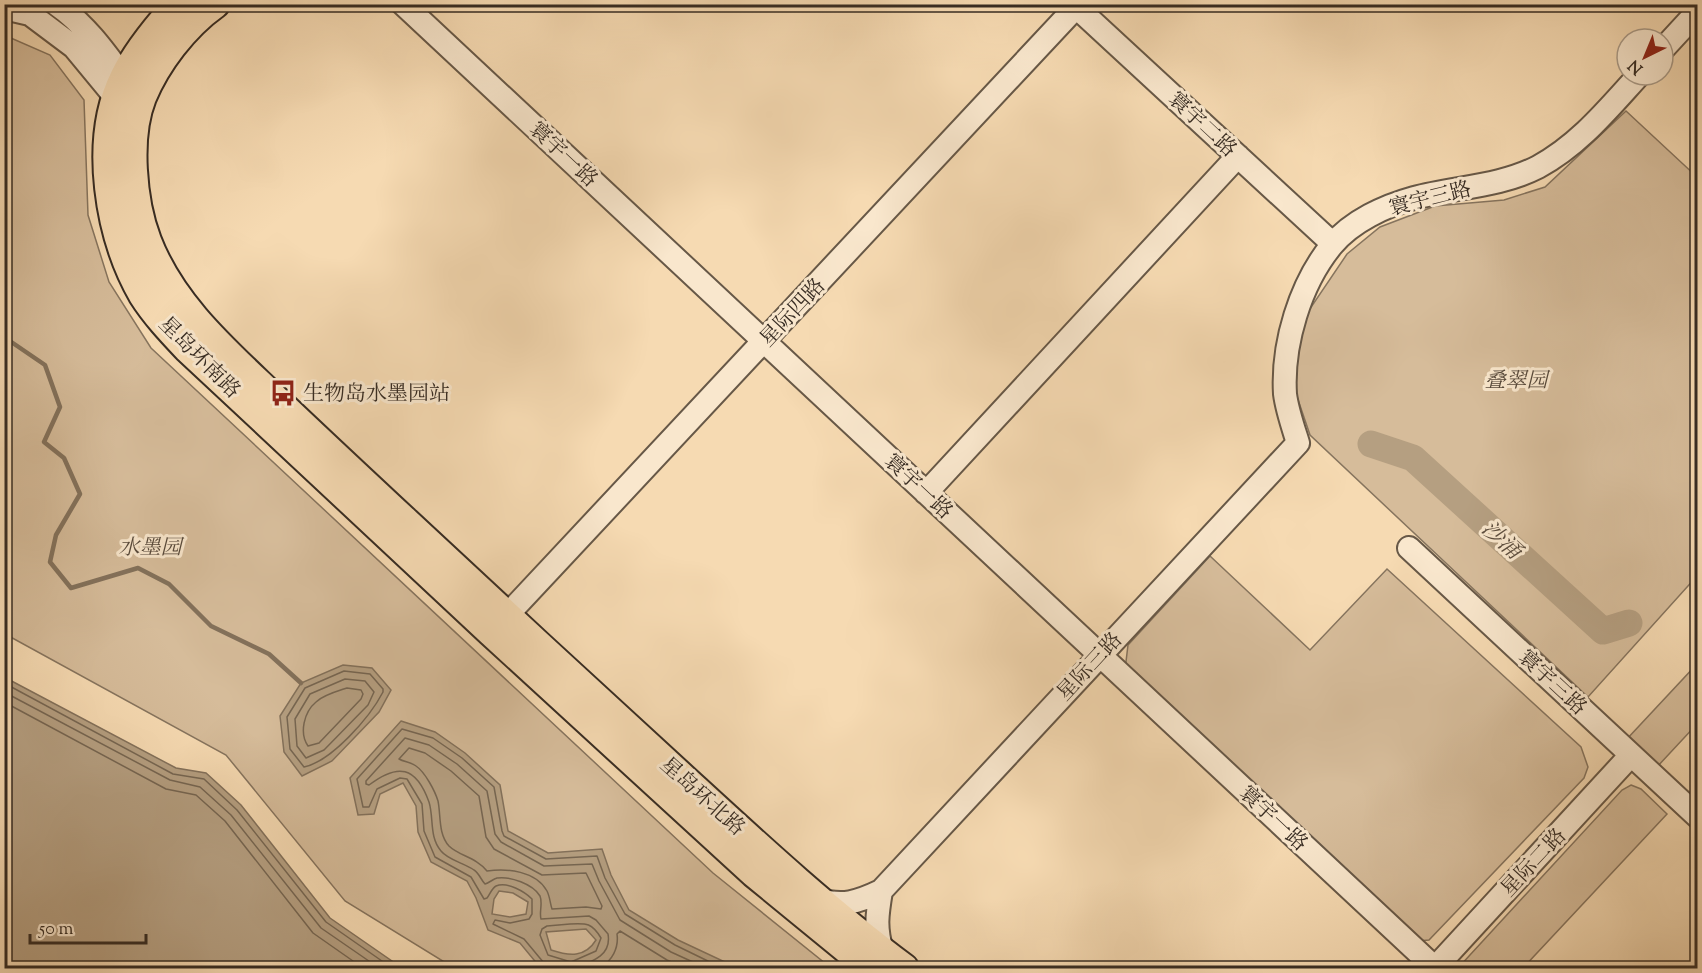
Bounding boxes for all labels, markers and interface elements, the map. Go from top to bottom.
north arrow [1615,27,1675,87]
text: N [1624,53,1649,79]
street label: 寰宇二路 [1161,86,1243,165]
street label: 寰宇一路 [522,116,604,195]
street label: 寰宇三路 [1386,175,1475,225]
street label: 星际四路 [754,272,833,354]
street label: 星岛环南路 [151,311,246,406]
park label: 叠翠园 [1485,367,1550,397]
bus stop icon: 生物岛水墨园站 [268,378,298,408]
place label: 生物岛水墨园站 [303,380,450,410]
street label: 寰宇一路 [877,448,959,527]
water label: 沙涌 [1473,515,1529,570]
park label: 水墨园 [119,534,184,564]
street label: 星际三路 [1051,626,1130,708]
street label: 寰宇三路 [1511,644,1593,723]
street label: 星岛环北路 [653,751,751,844]
street label: 寰宇一路 [1232,780,1314,859]
street label: 星际二路 [1495,822,1574,904]
scale bar [30,907,146,945]
text: 50 m [38,917,74,943]

